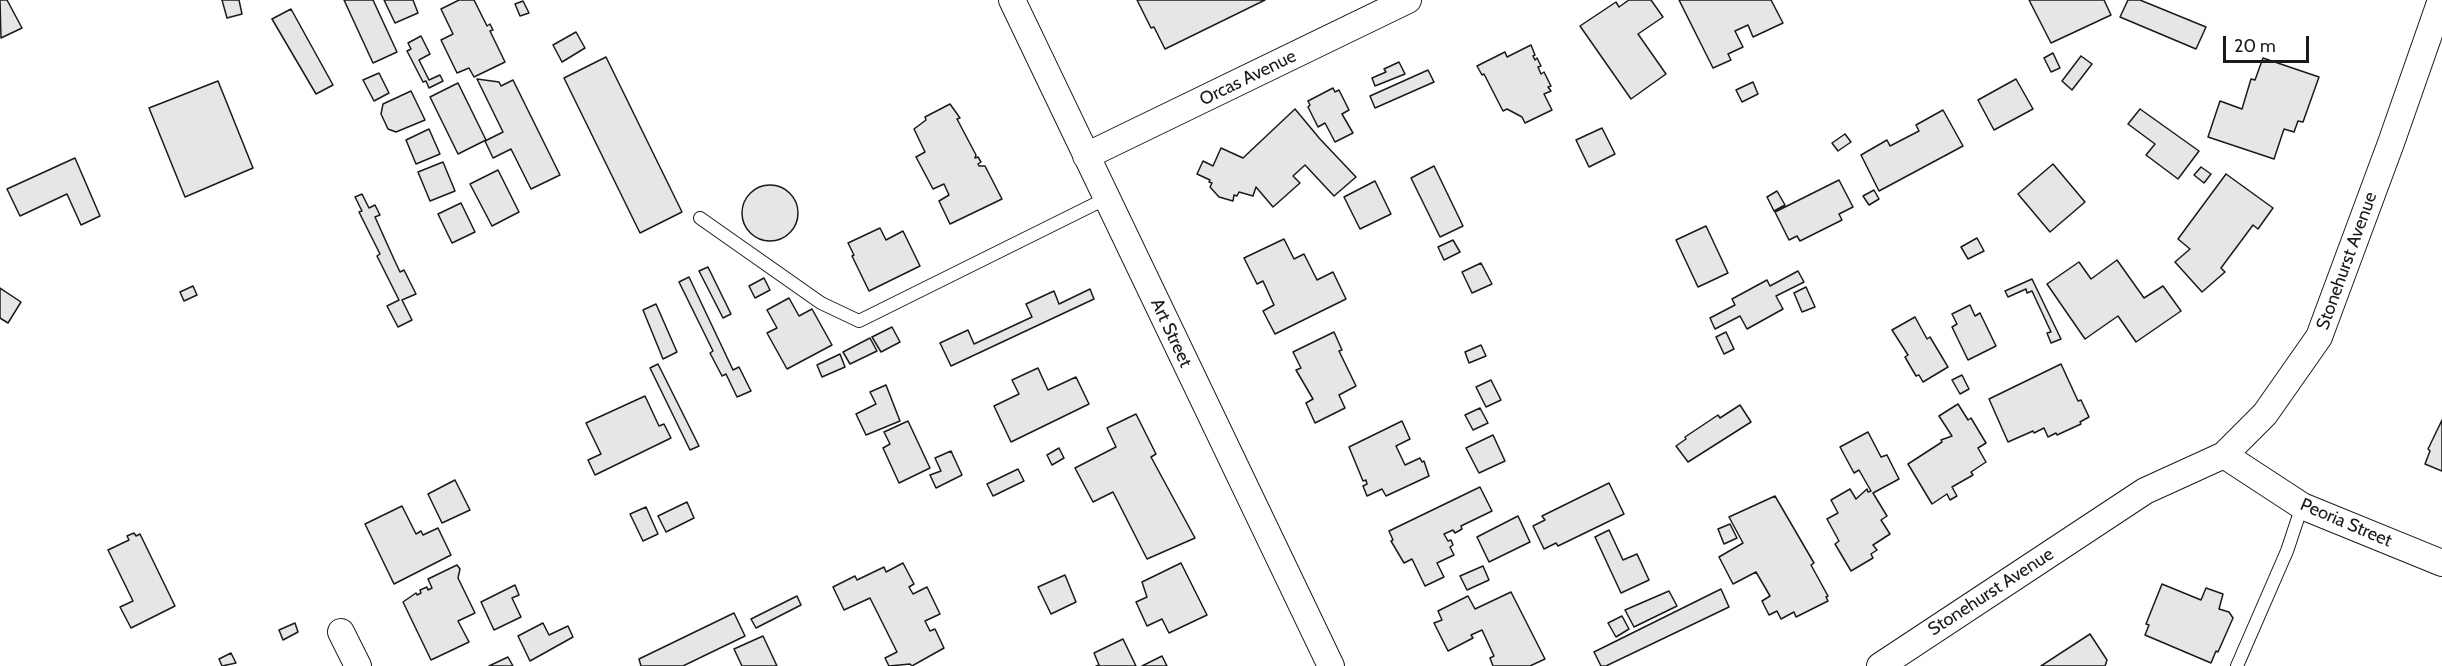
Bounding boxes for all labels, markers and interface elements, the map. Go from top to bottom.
scale bar [2226,24,2312,62]
text: 20 m [2234,35,2276,57]
street label: Orcas Avenue [1196,45,1300,111]
street label: Stonehurst Avenue [2312,189,2382,333]
street label: Art Street [1146,295,1196,371]
street label: Peoria Street [2297,494,2395,552]
street label: Stonehurst Avenue [1924,543,2058,641]

